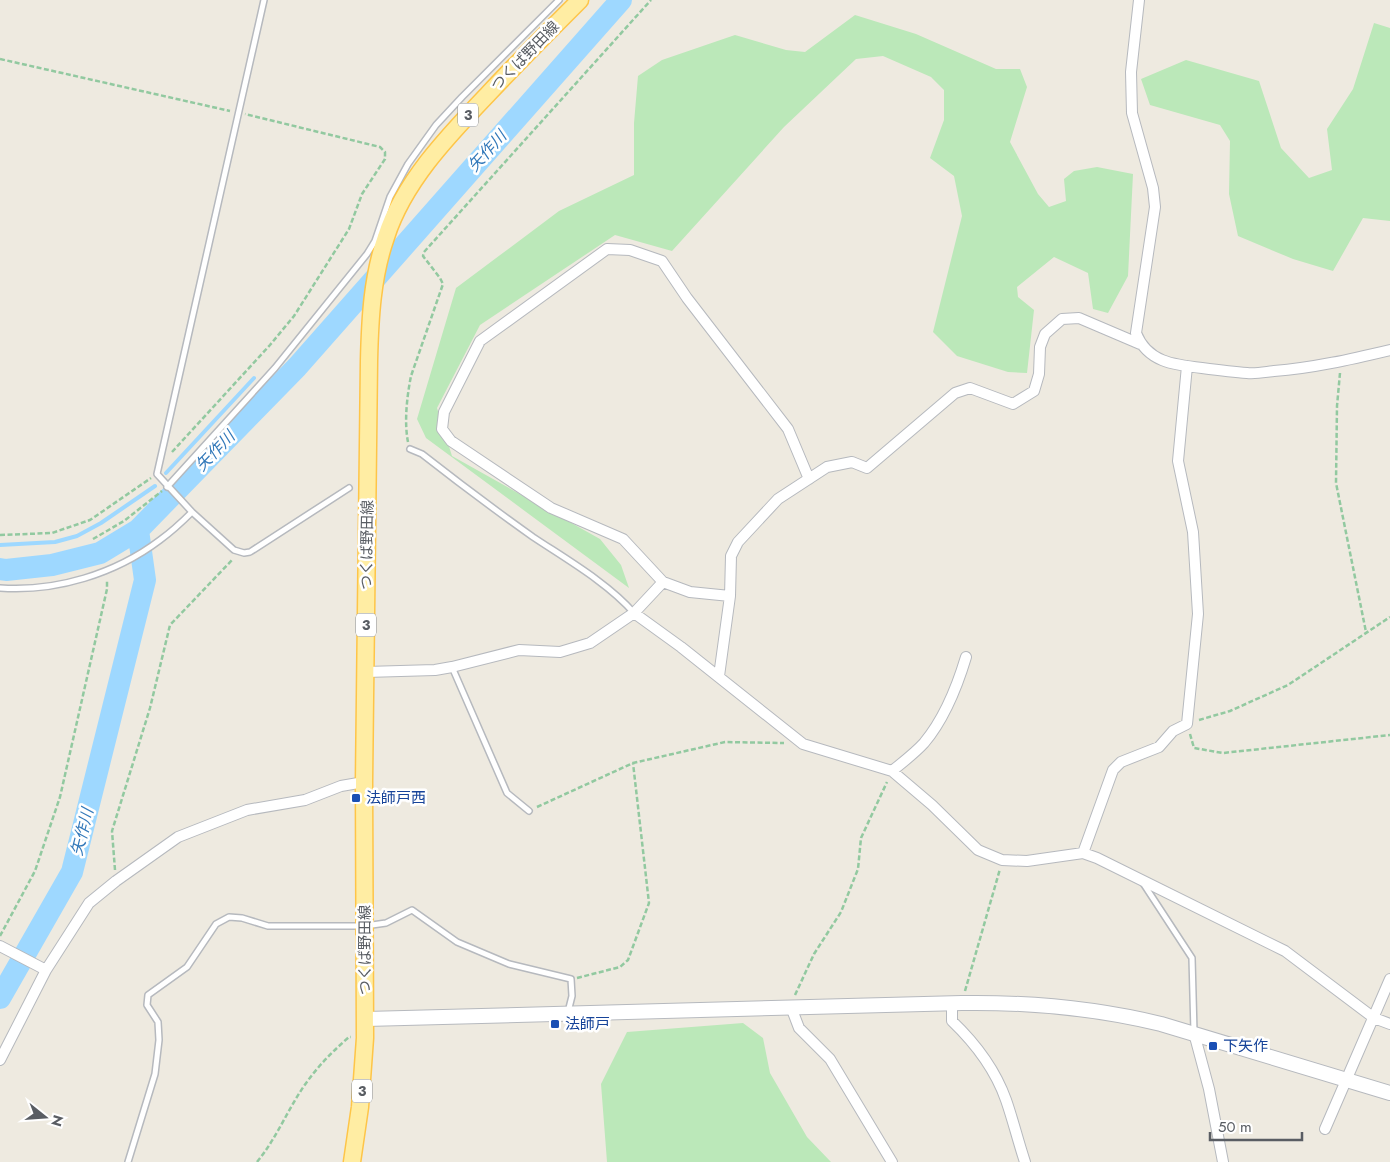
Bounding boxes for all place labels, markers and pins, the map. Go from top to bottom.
place label: 法師戸西 [366,787,426,809]
marker: 法師戸西 [350,792,362,804]
place label: 法師戸 [565,1013,610,1035]
marker: 法師戸 [549,1018,561,1030]
place label: 下矢作 [1223,1035,1268,1057]
marker: 下矢作 [1207,1040,1219,1052]

